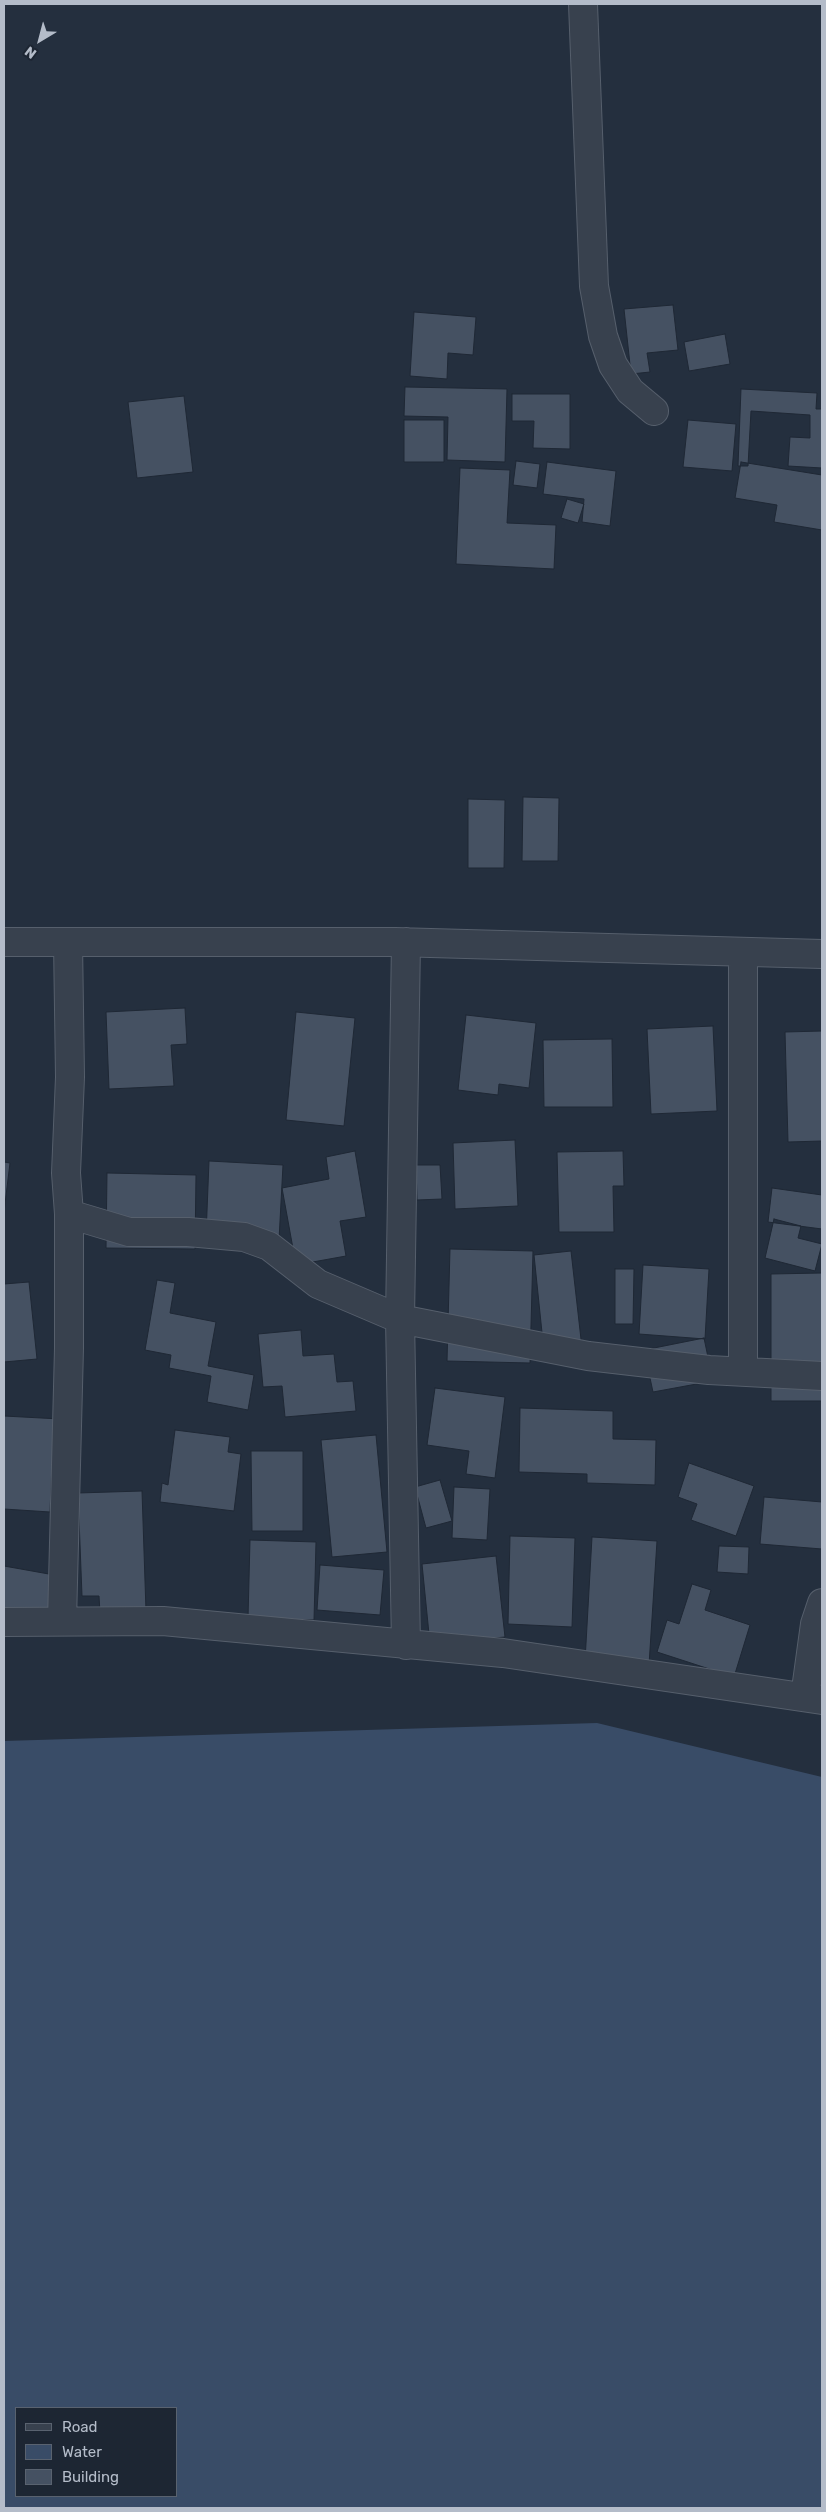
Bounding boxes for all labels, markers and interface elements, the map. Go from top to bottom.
north arrow [15,15,65,65]
text: N [22,43,40,62]
legend [15,2407,178,2497]
text: Road [62,2418,98,2436]
text: Water [62,2443,102,2461]
text: Building [62,2468,119,2486]

